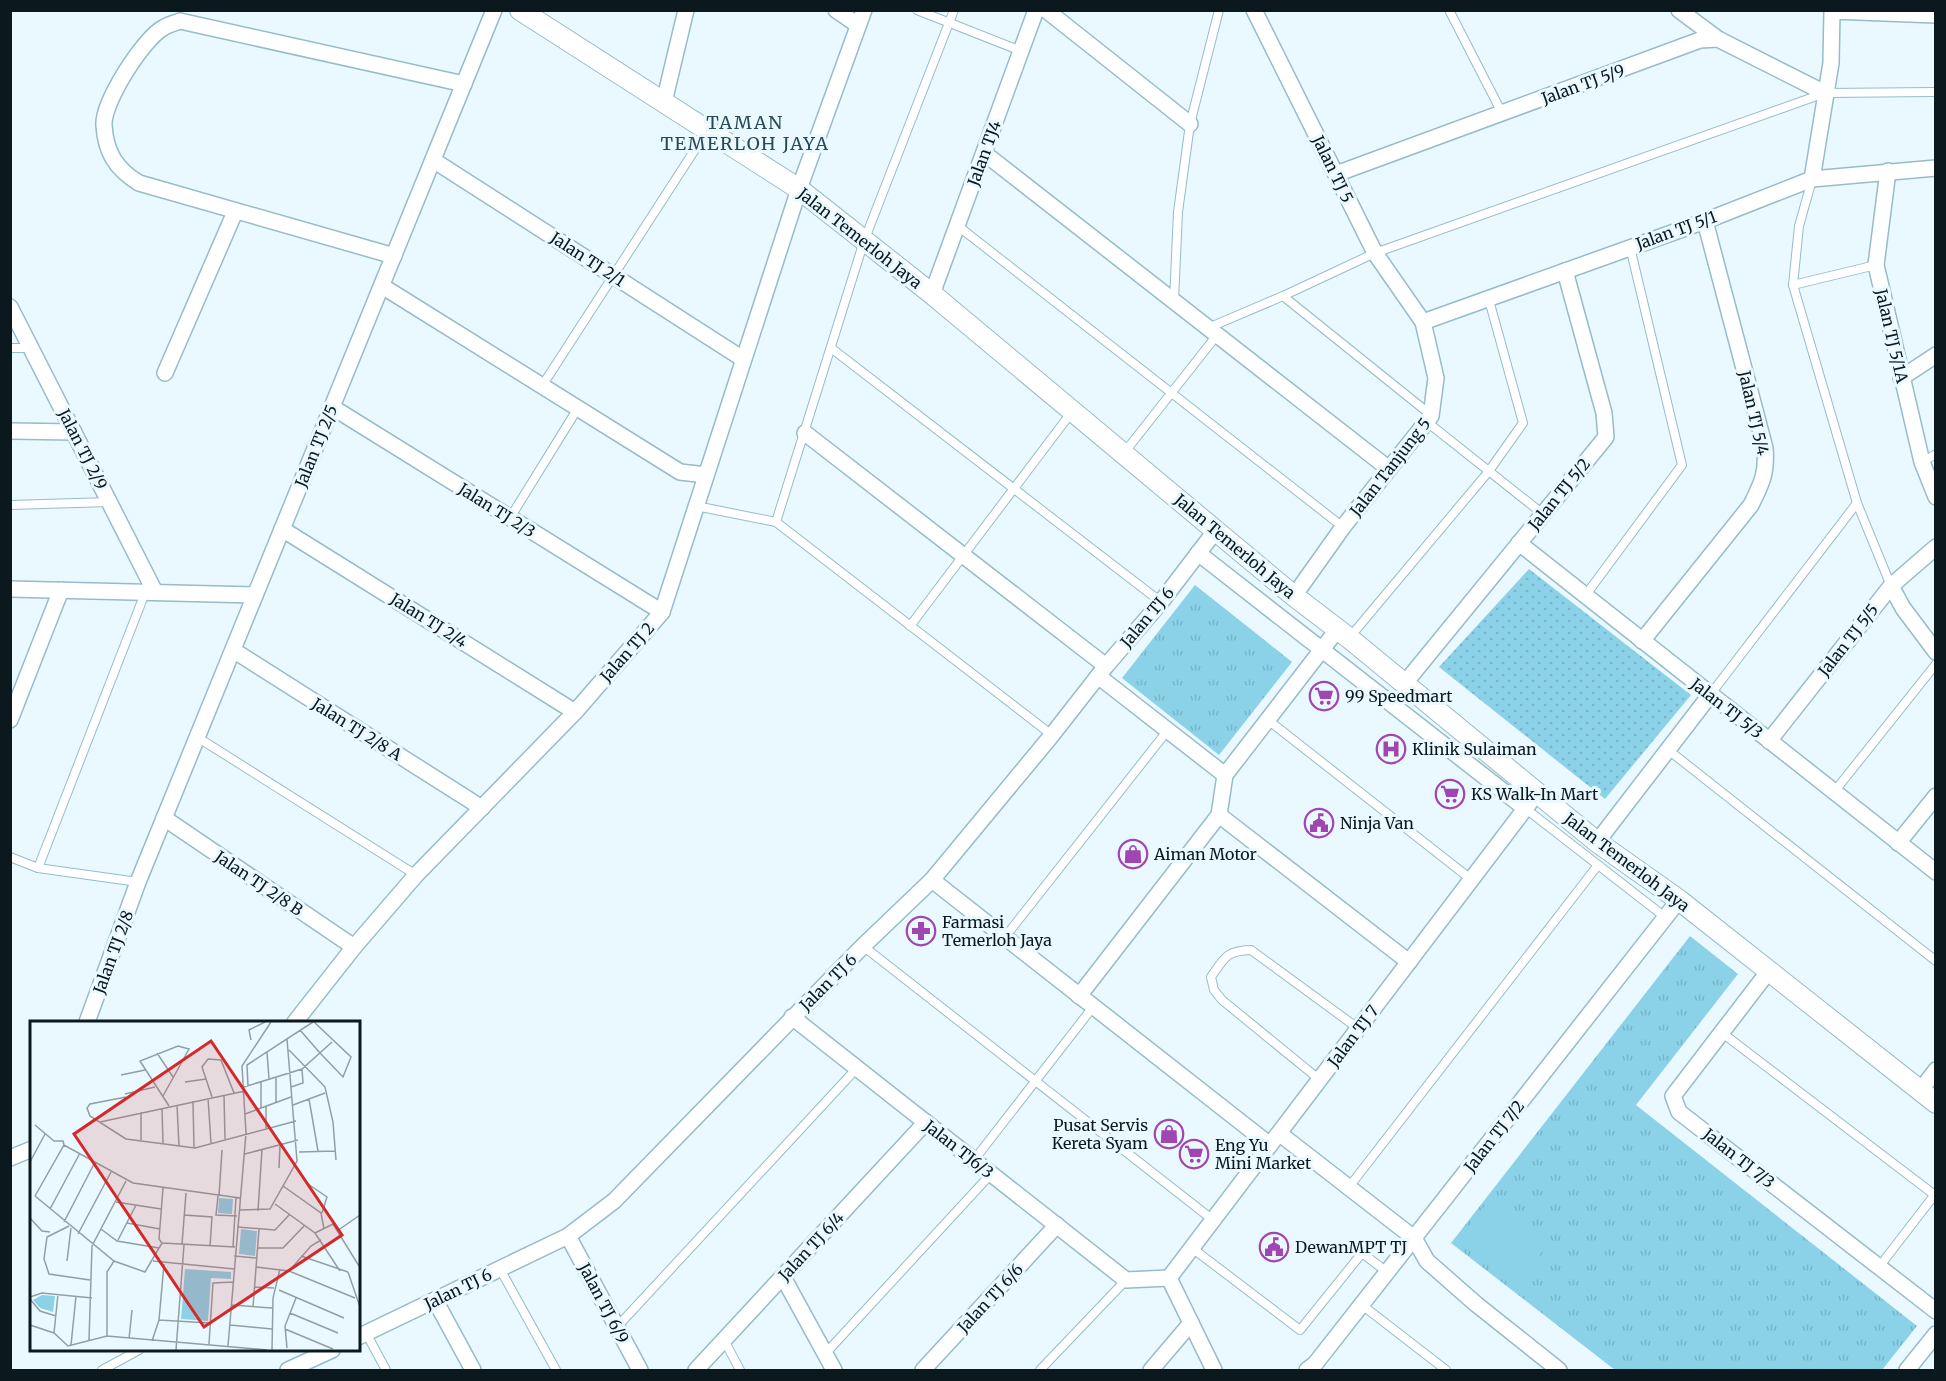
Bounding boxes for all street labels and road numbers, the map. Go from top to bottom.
street label: Jalan TJ 5/9 [1538,60,1627,109]
street label: Jalan TJ4 [963,117,1005,190]
street label: Jalan TJ 5 [1308,131,1358,206]
street label: Jalan Temerloh Jaya [793,183,926,293]
street label: Jalan TJ 5/1 [1632,206,1719,254]
street label: Jalan TJ 2/1 [546,227,629,291]
street label: Jalan TJ 5/1A [1871,286,1913,386]
street label: Jalan TJ 5/4 [1734,368,1773,457]
street label: Jalan TJ 2/5 [290,402,342,491]
street label: Jalan TJ 2/9 [54,404,112,493]
street label: Jalan Tanjung 5 [1345,414,1435,521]
street label: Jalan TJ 5/2 [1523,454,1594,535]
street label: Jalan TJ 2/3 [454,478,539,542]
street label: Jalan Temerloh Jaya [1170,489,1300,603]
street label: Jalan TJ 6 [1115,583,1178,652]
street label: Jalan TJ 2/4 [386,588,471,652]
street label: Jalan TJ 5/5 [1813,600,1882,681]
street label: Jalan TJ 2 [595,618,658,687]
street label: Jalan TJ 5/3 [1686,673,1767,742]
street label: Jalan TJ 2/8 A [307,693,406,765]
street label: Jalan Temerloh Jaya [1559,808,1694,916]
street label: Jalan TJ 2/8 B [210,846,307,920]
street label: Jalan TJ 2/8 [88,908,137,997]
street label: Jalan TJ 6 [795,949,861,1015]
street label: Jalan TJ 7 [1323,1001,1383,1072]
street label: Jalan TJ 7/2 [1459,1096,1528,1177]
street label: Jalan TJ6/3 [919,1115,998,1182]
street label: Jalan TJ 7/3 [1698,1123,1779,1192]
street label: Jalan TJ 6/4 [773,1207,848,1285]
street label: Jalan TJ 6/9 [574,1259,633,1346]
street label: Jalan TJ 6/6 [952,1259,1027,1337]
street label: Jalan TJ 6 [420,1264,495,1314]

